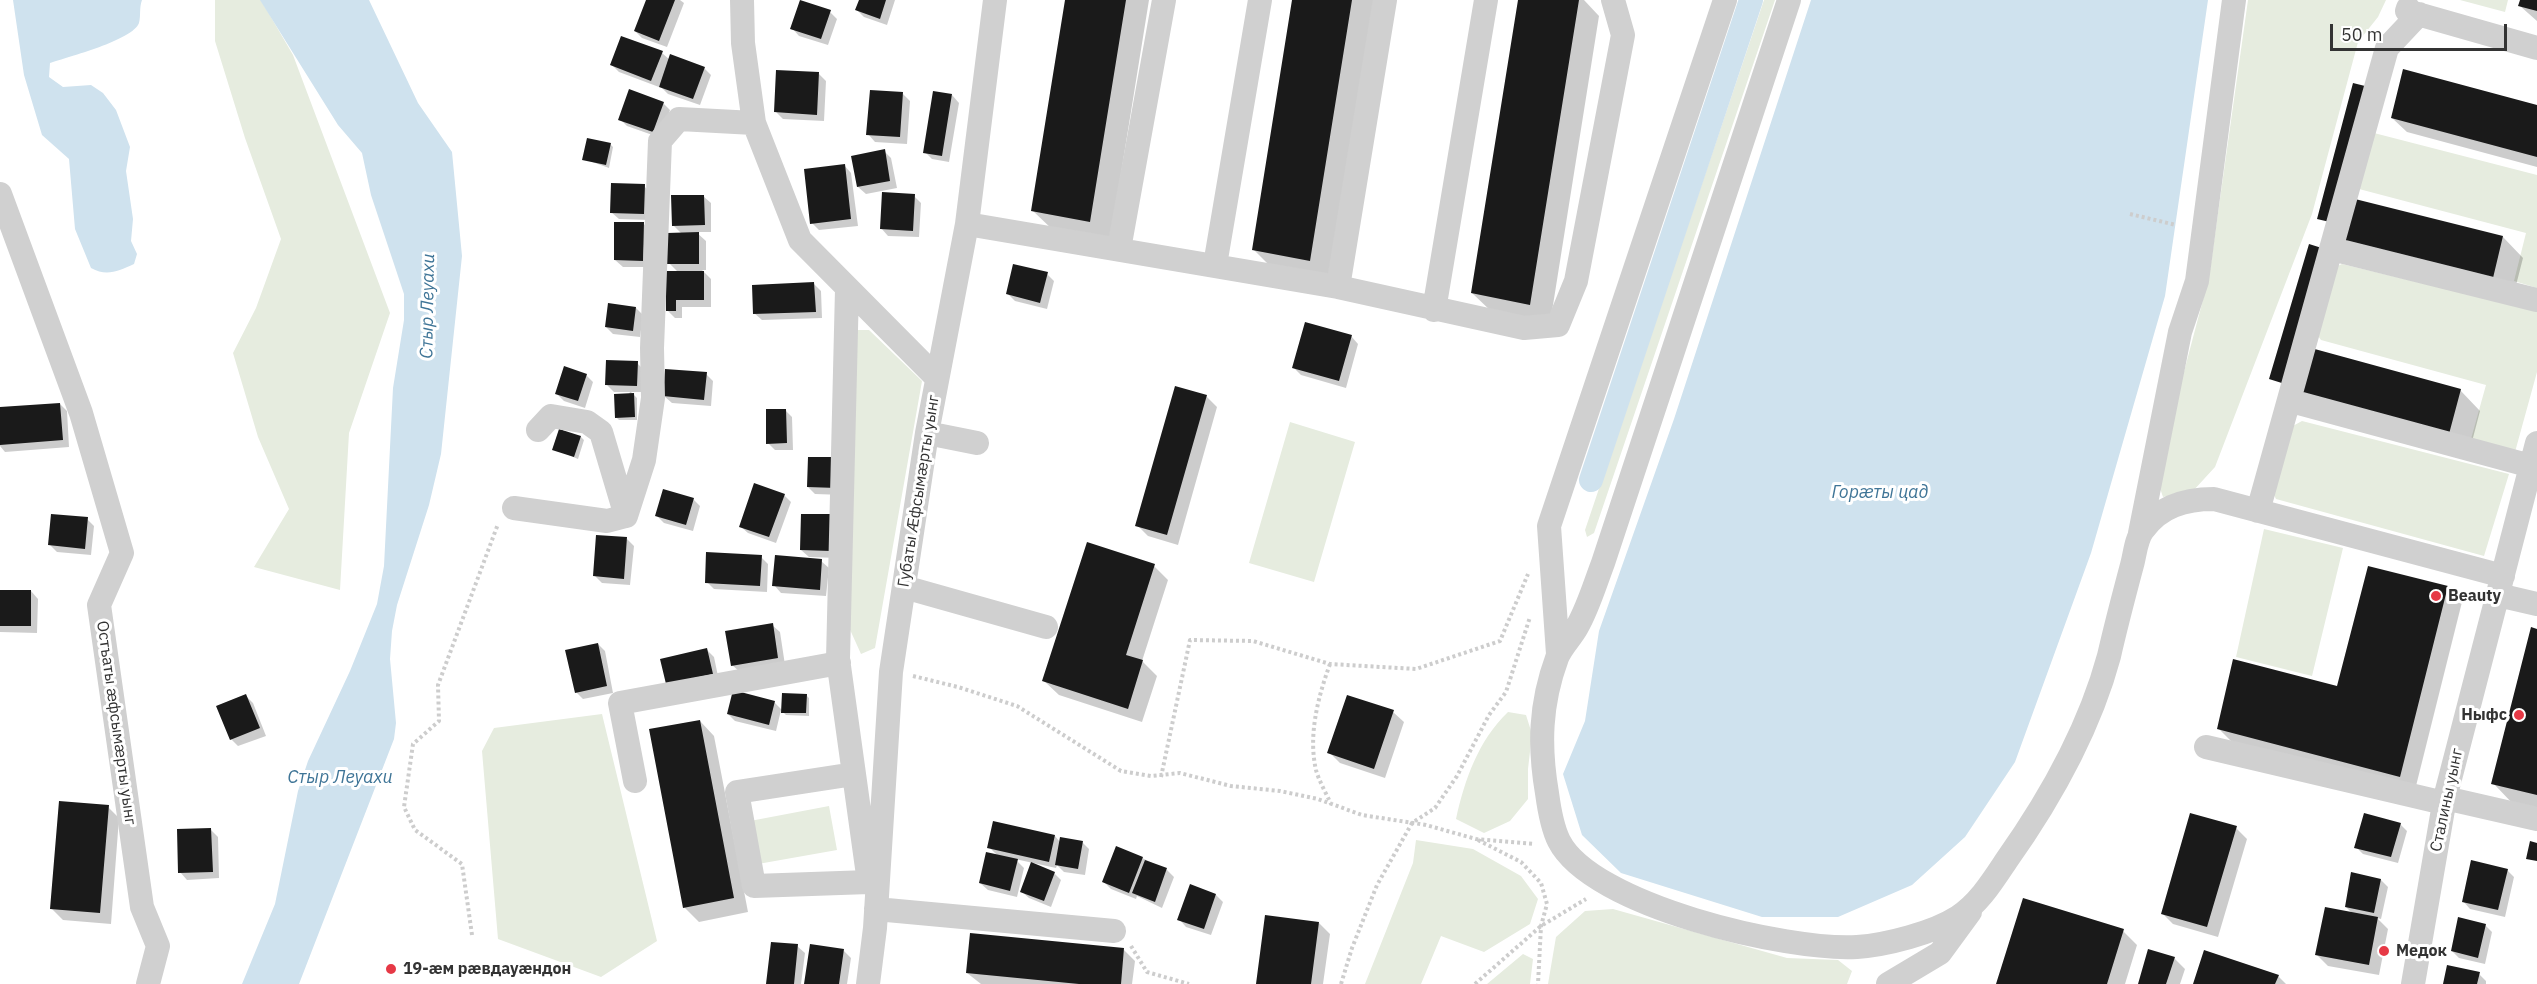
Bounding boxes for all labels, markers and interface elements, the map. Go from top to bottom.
scale bar [2333,12,2510,50]
text: 50 m [2341,23,2383,46]
water label: Стыр Леуахи [416,253,440,359]
street label: Губаты Æфсымæрты уынг [894,393,944,589]
water label: Горӕты цад [1831,482,1929,504]
place label: Beauty [2448,586,2501,606]
marker: Beauty [2429,589,2443,603]
street label: Остъаты æфсымæрты уынг [92,620,140,826]
place label: Ныфс [2461,705,2507,725]
marker: Ныфс [2512,708,2526,722]
street label: Сталины уынг [2427,747,2467,853]
water label: Стыр Леуахи [287,767,393,789]
place label: Медок [2396,941,2447,961]
marker: Медок [2377,944,2391,958]
place label: 19-æм рӕвдауӕндон [403,959,571,979]
marker: 19-æм рӕвдауӕндон [384,962,398,976]

